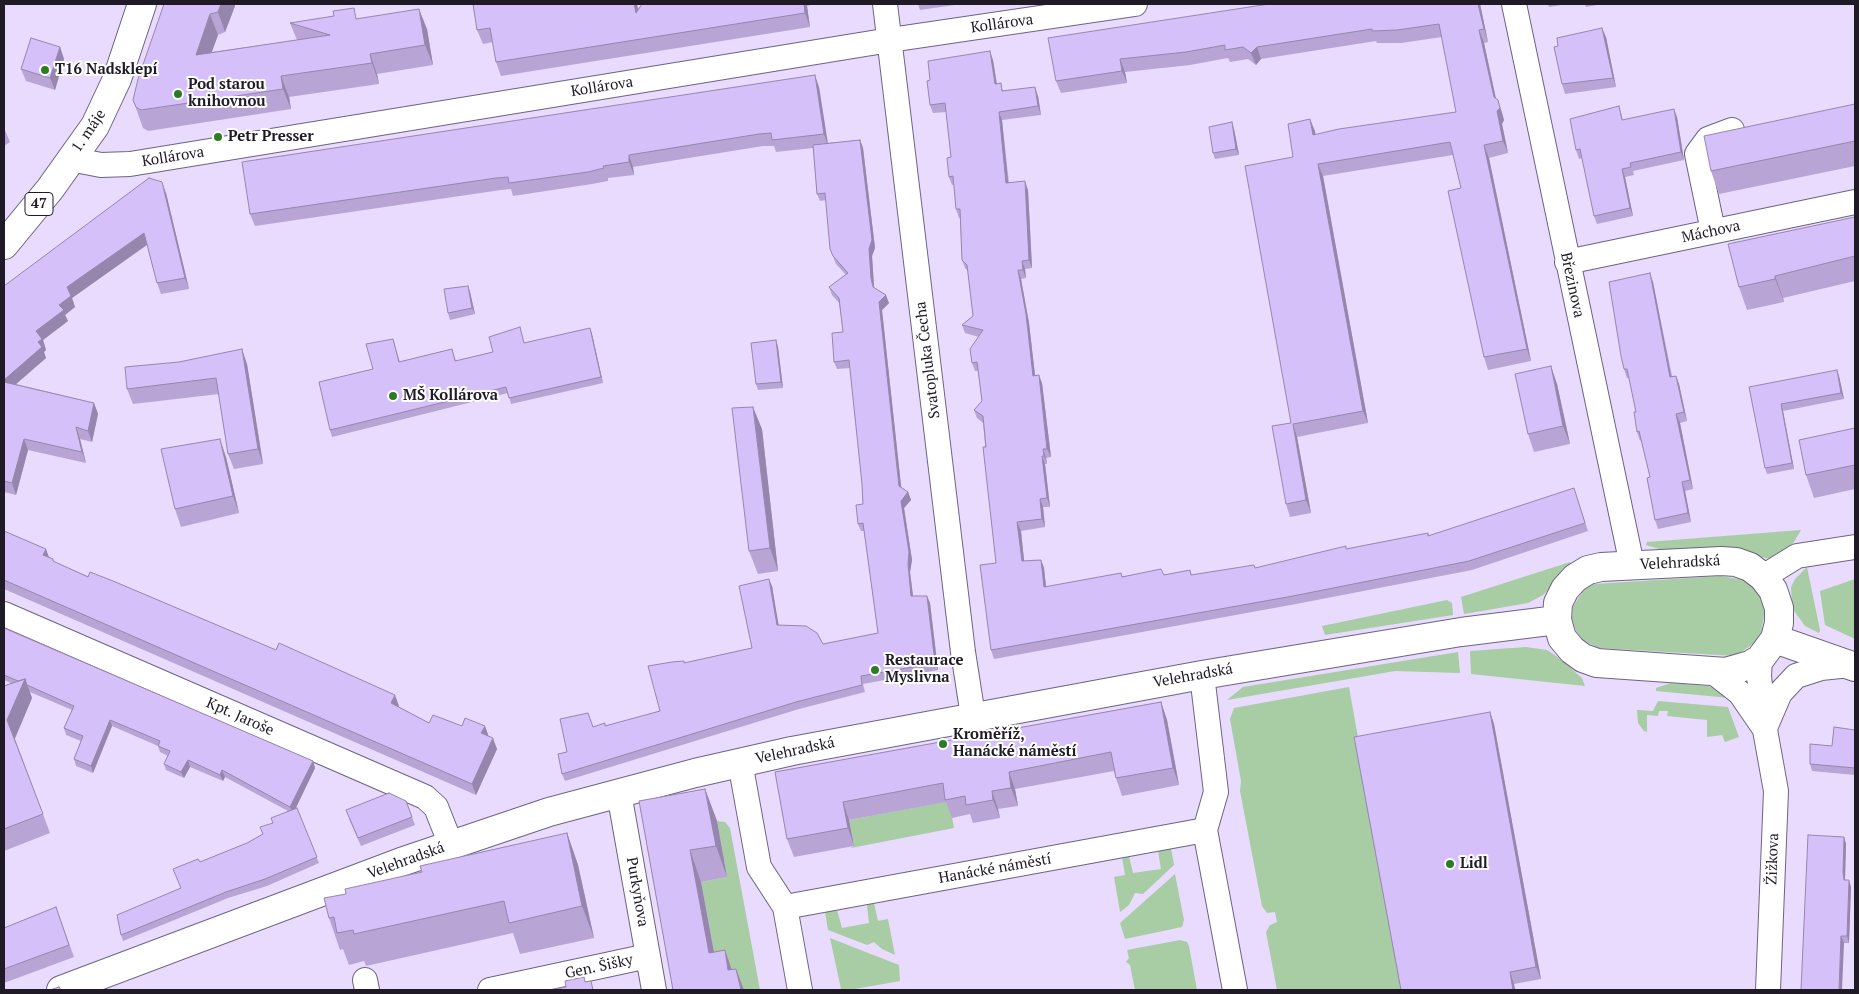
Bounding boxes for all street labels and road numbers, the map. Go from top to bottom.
street label: Kollárova [970,11,1034,37]
street label: Kollárova [570,73,634,101]
street label: 1. máje [68,106,110,156]
street label: Kollárova [141,143,205,171]
road number: 47 [25,192,53,215]
street label: Máchova [1680,217,1742,247]
street label: Březinova [1556,251,1588,319]
street label: Svatopluka Čecha [912,300,944,420]
street label: Velehradská [1639,552,1721,574]
street label: Velehradská [1152,660,1234,692]
street label: Kpt. Jaroše [203,694,277,740]
street label: Velehradská [754,734,836,768]
street label: Žižkova [1763,833,1783,885]
street label: Velehradská [365,839,447,883]
street label: Hanácké náměstí [937,850,1053,888]
street label: Purkyňova [622,856,652,928]
street label: Gen. Šišky [563,951,635,983]

